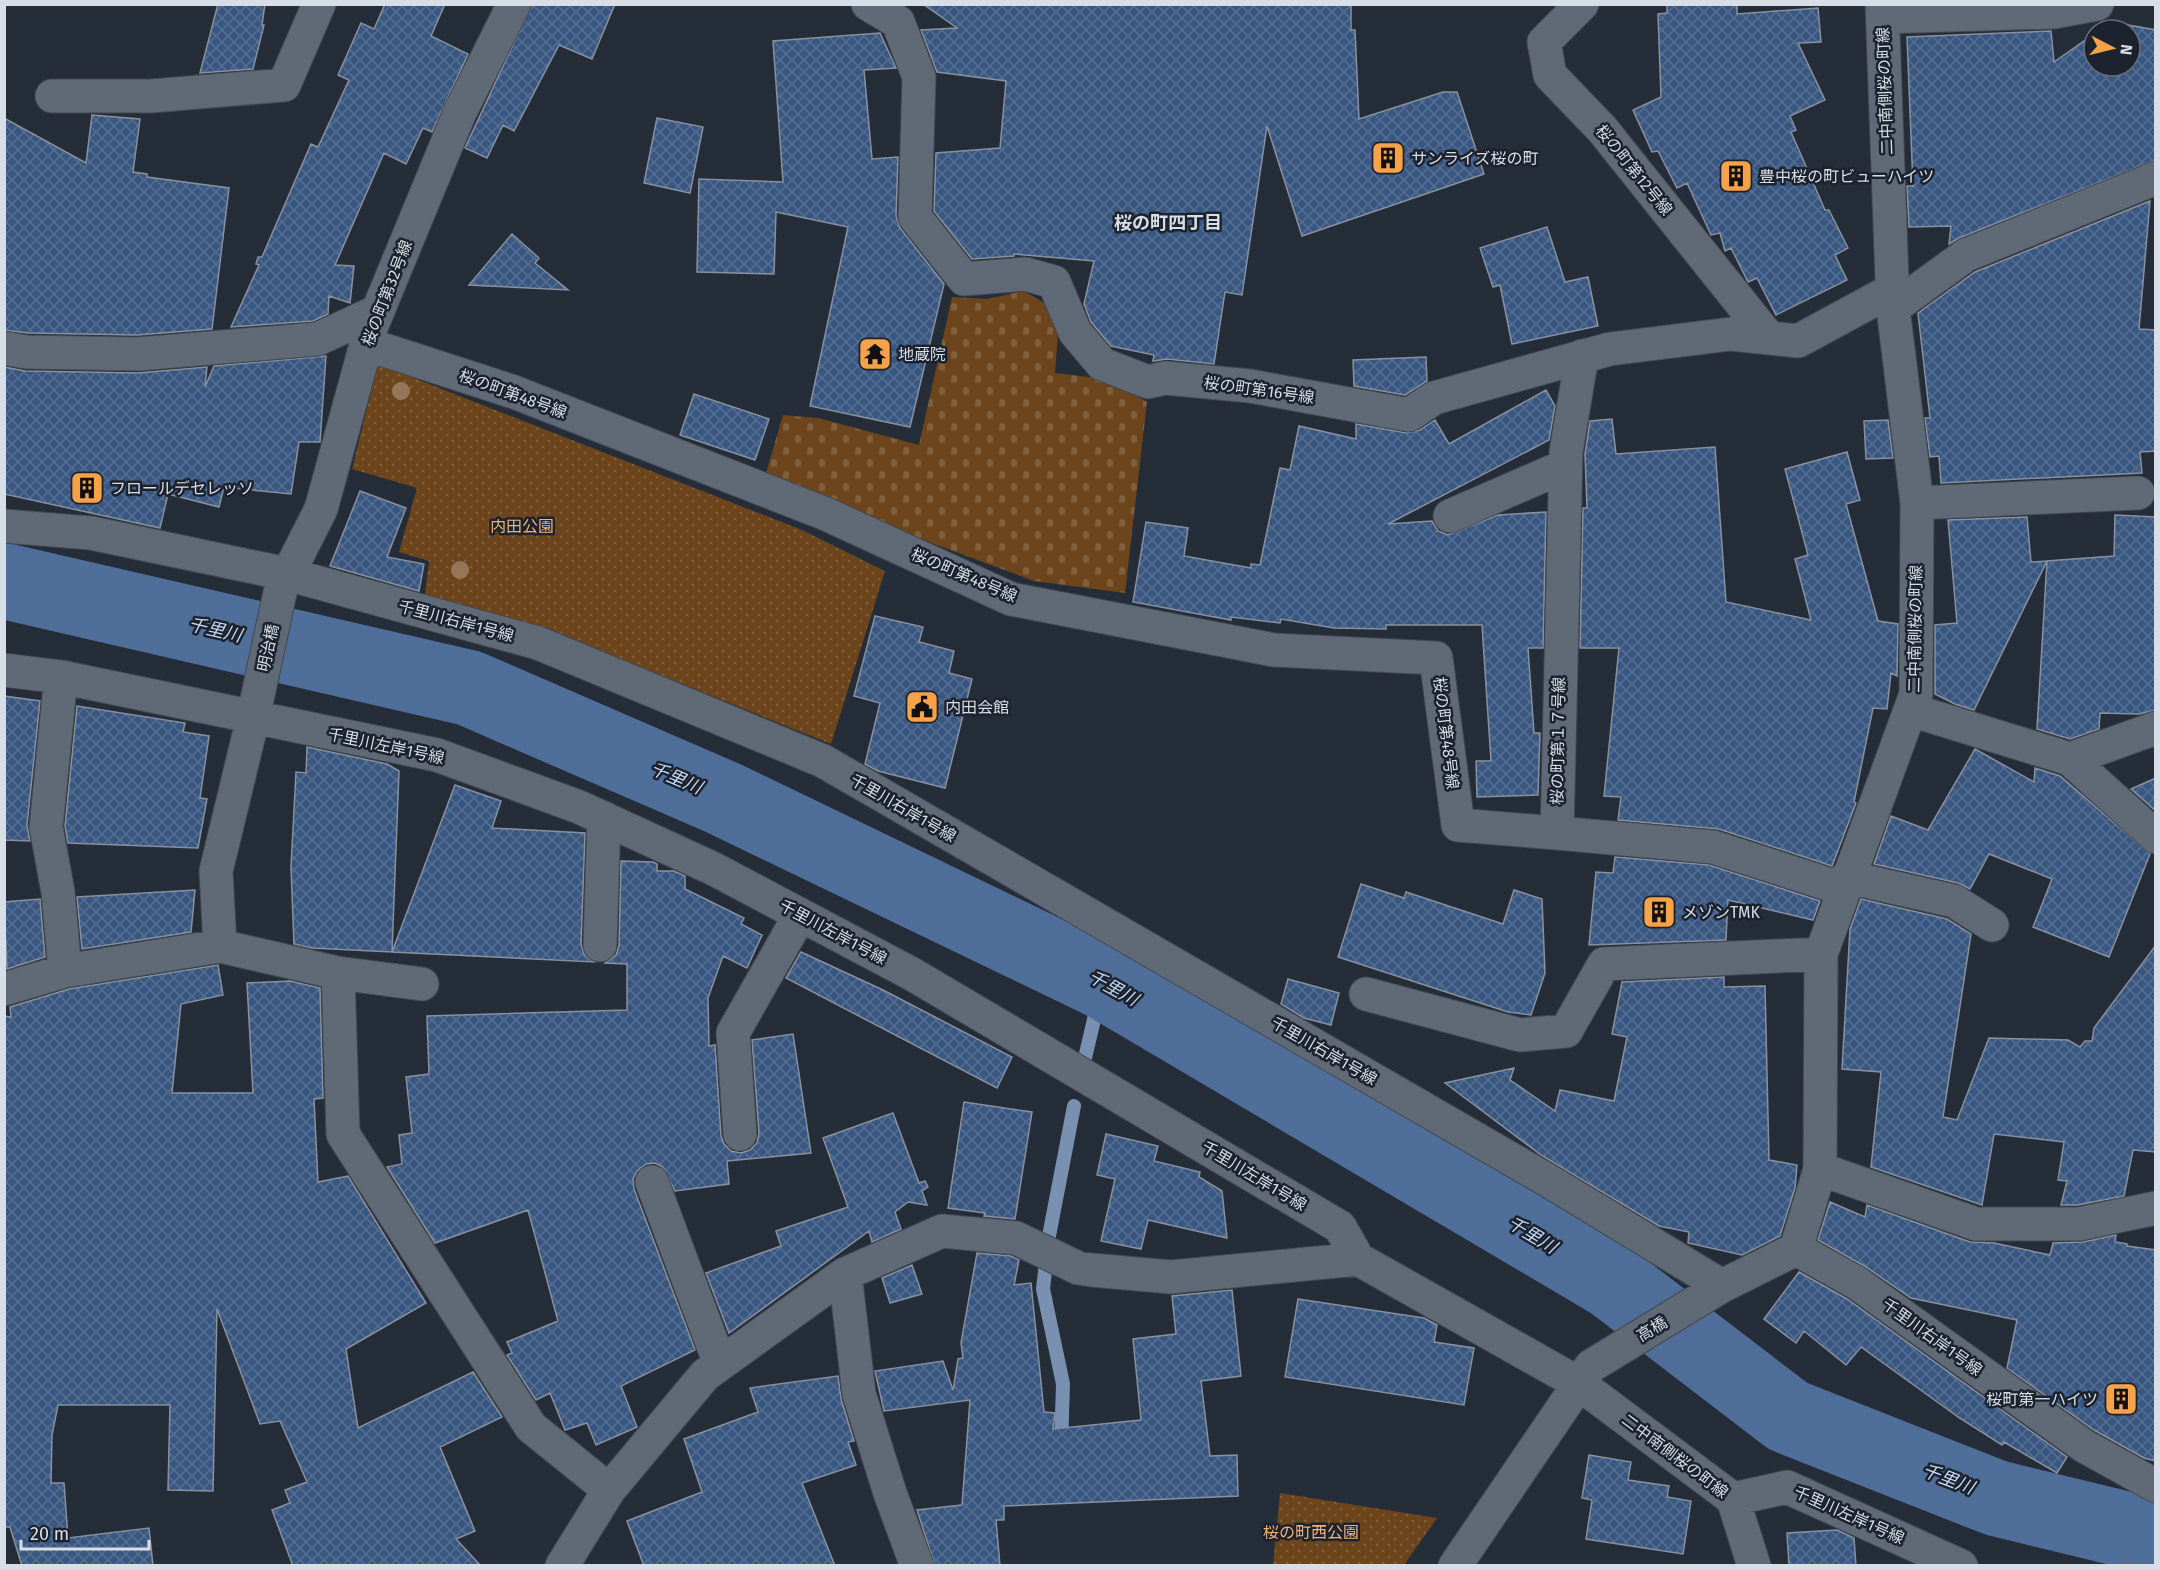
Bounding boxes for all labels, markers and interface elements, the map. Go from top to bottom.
north arrow [2082,18,2142,78]
street label: 二中南側桜の町線 [1873,27,1897,155]
text: N [2116,43,2136,56]
street label: 桜の町第12号線 [1592,121,1676,219]
building icon: サンライズ桜の町 [1370,140,1406,176]
place label: サンライズ桜の町 [1411,149,1539,168]
building icon: 豊中桜の町ビューハイツ [1718,158,1754,194]
place label: 豊中桜の町ビューハイツ [1759,167,1934,186]
district label: 桜の町四丁目 [1114,212,1222,234]
street label: 桜の町第32号線 [358,237,416,349]
temple icon: 地蔵院 [857,336,893,372]
place label: 地蔵院 [898,345,946,364]
street label: 桜の町第48号線 [456,366,570,422]
street label: 桜の町第16号線 [1202,373,1316,407]
building icon: フロールデセレッソ [69,470,105,506]
place label: フロールデセレッソ [110,479,254,498]
park label: 内田公園 [490,517,554,536]
street label: 桜の町第48号線 [908,544,1020,606]
street label: 二中南側桜の町線 [1904,565,1926,693]
street label: 千里川右岸1号線 [396,596,516,646]
water label: 千里川 [186,613,246,647]
street label: 明治橋 [254,623,282,673]
street label: 桜の町第48号線 [1430,676,1462,790]
street label: 桜の町第１７号線 [1547,677,1569,805]
public building icon: 内田会館 [904,689,940,725]
place label: 内田会館 [945,698,1009,717]
street label: 千里川左岸1号線 [326,724,446,768]
water label: 千里川 [647,757,707,799]
street label: 千里川右岸1号線 [847,770,959,846]
building icon: メゾンTMK [1641,894,1677,930]
street label: 千里川左岸1号線 [776,896,890,968]
place label: メゾンTMK [1682,903,1760,922]
water label: 千里川 [1084,965,1144,1012]
street label: 千里川右岸1号線 [1268,1013,1380,1089]
street label: 千里川左岸1号線 [1198,1137,1310,1215]
water label: 千里川 [1503,1212,1563,1259]
street label: 千里川右岸1号線 [1878,1294,1986,1380]
street label: 高橋 [1633,1313,1671,1345]
building icon: 桜町第一ハイツ [2103,1381,2139,1417]
place label: 桜町第一ハイツ [1986,1390,2098,1409]
street label: 二中南側桜の町線 [1618,1410,1732,1502]
water label: 千里川 [1919,1459,1979,1500]
street label: 千里川左岸1号線 [1791,1482,1907,1548]
scale bar [21,1513,148,1551]
text: 20 m [30,1523,69,1545]
park label: 桜の町西公園 [1263,1523,1359,1542]

